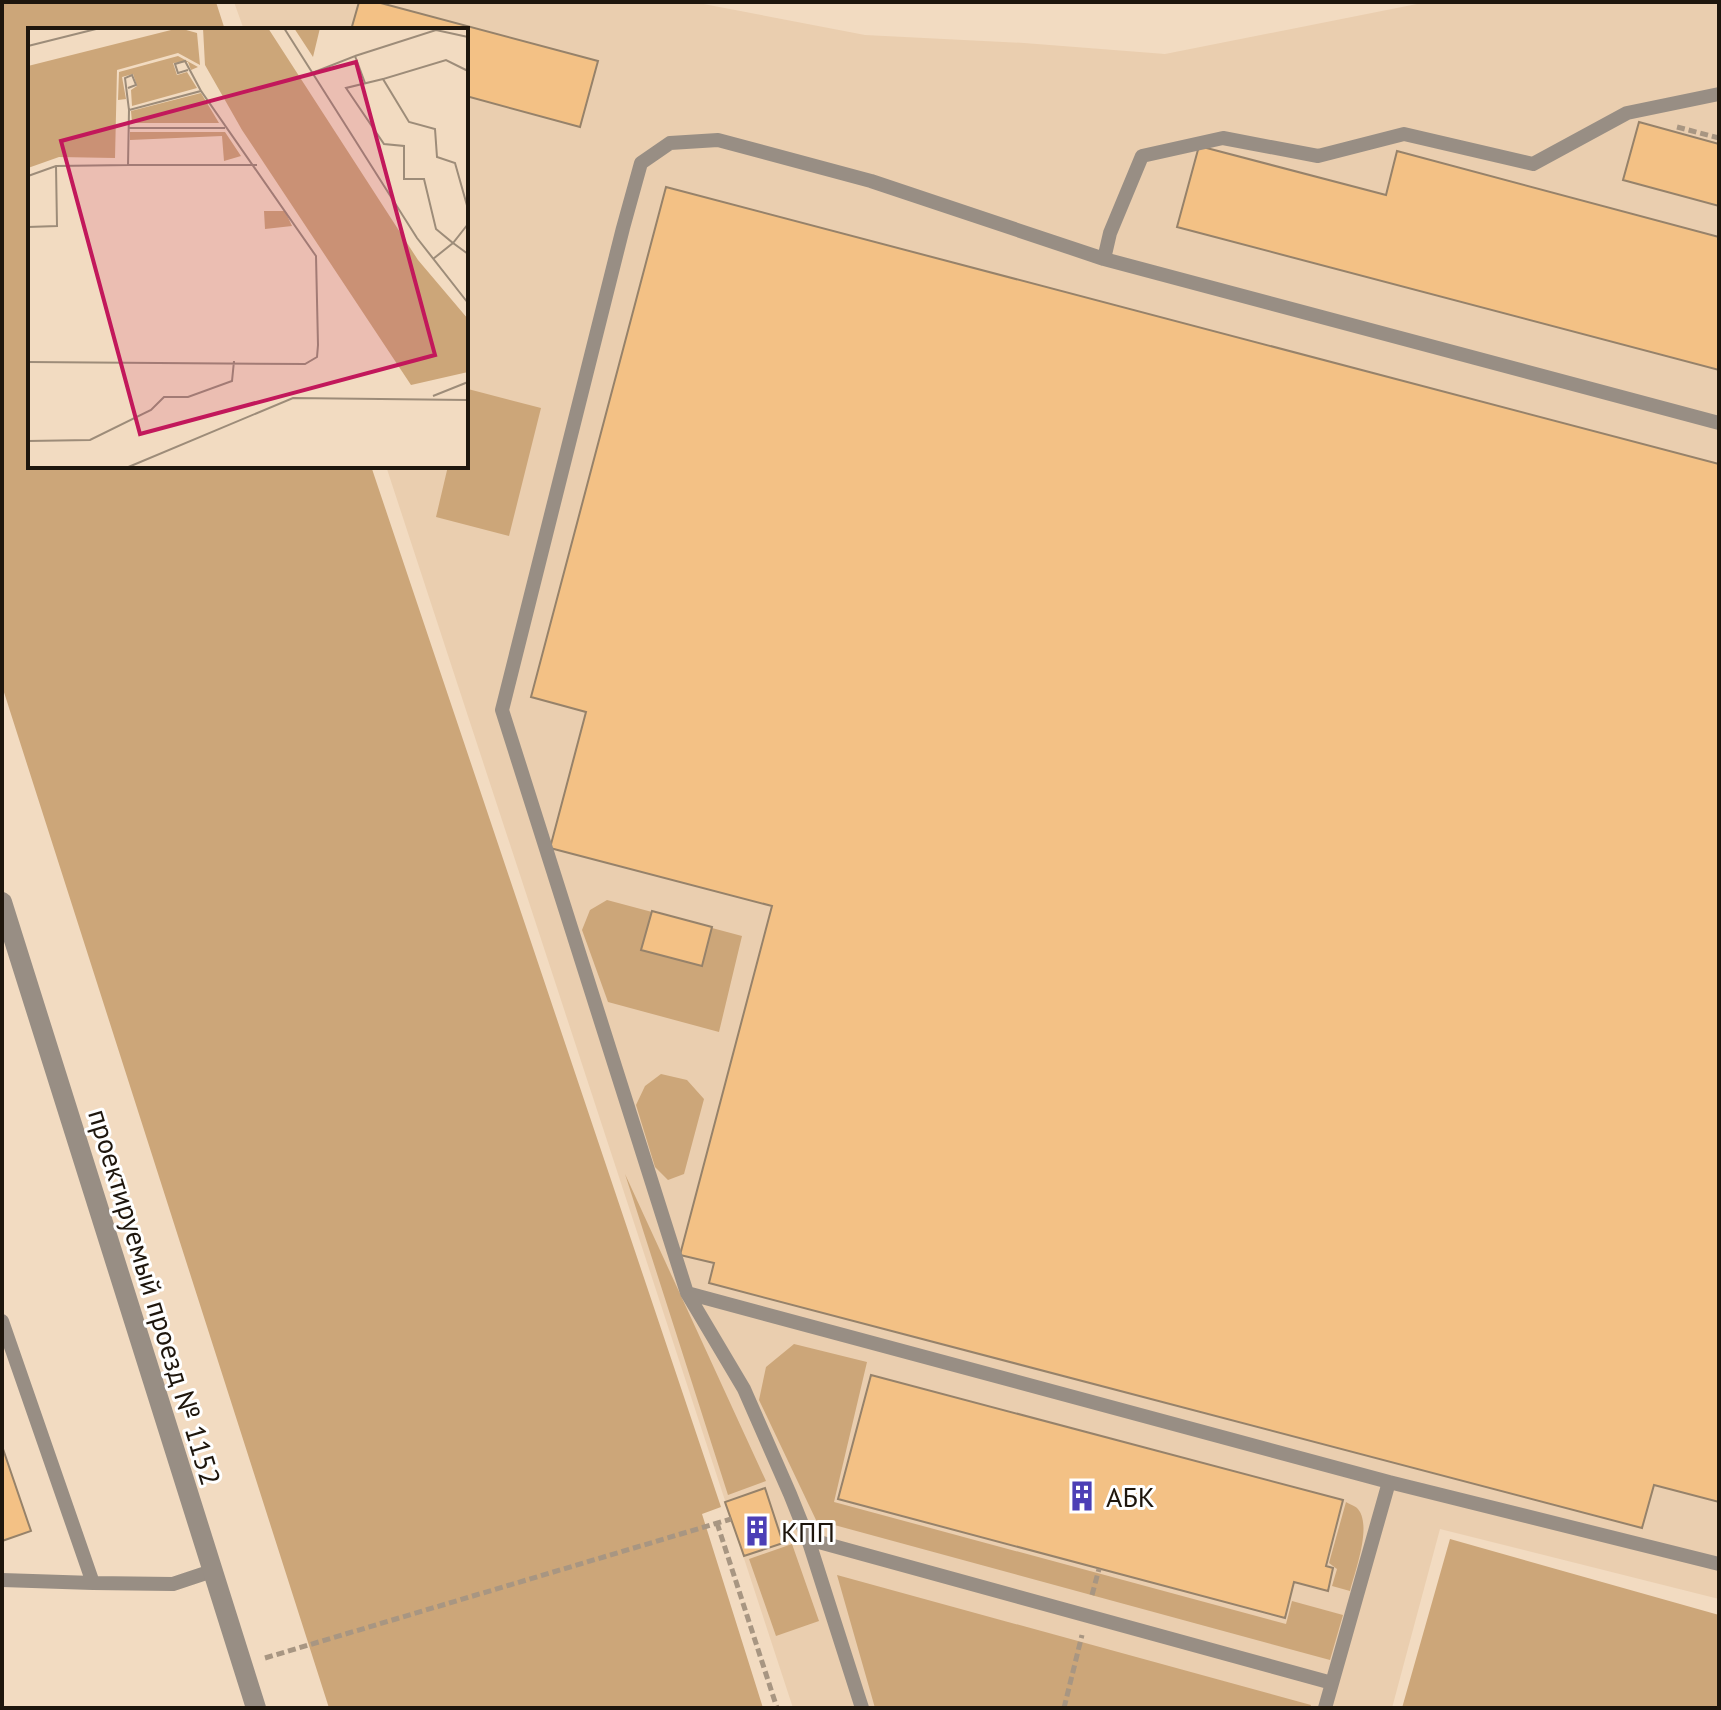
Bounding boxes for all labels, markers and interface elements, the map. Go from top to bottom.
inset map [28,28,468,468]
street label: проектируемый проезд № 1152 [80,1104,230,1490]
place label: АБК [1106,1478,1155,1515]
building icon: АБК [1065,1479,1099,1513]
place label: КПП [781,1513,835,1550]
building icon: КПП [740,1514,774,1548]

